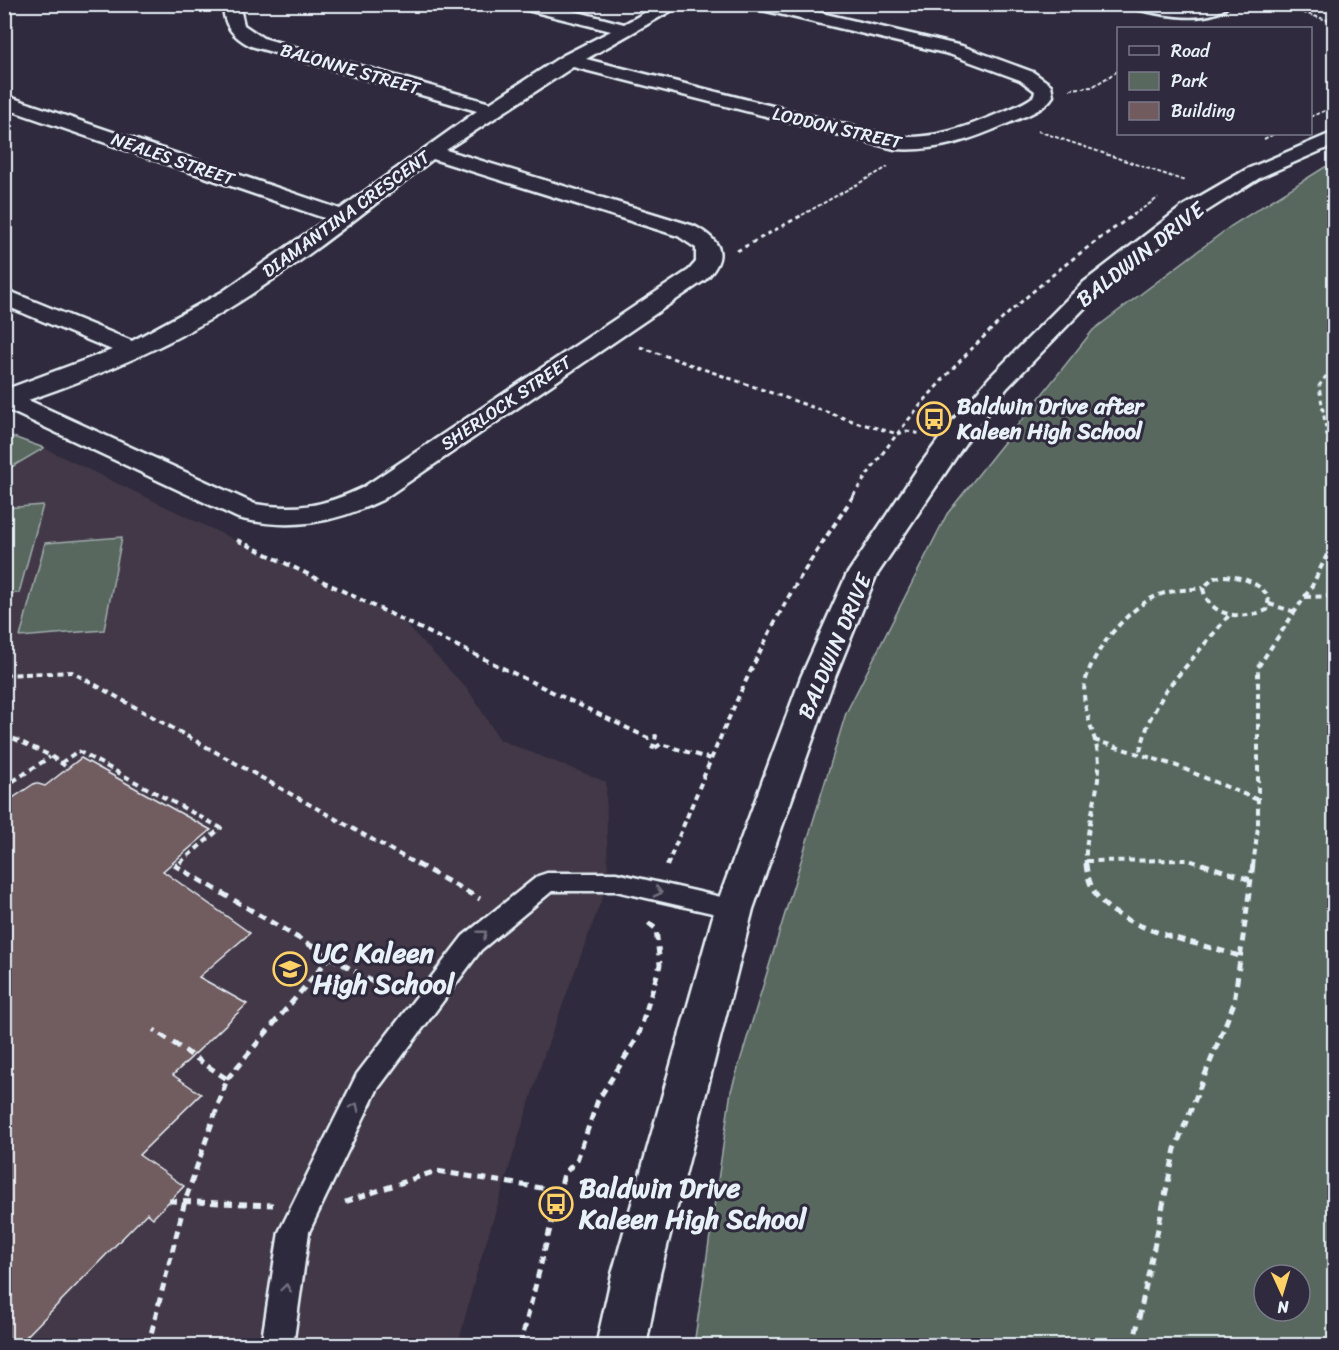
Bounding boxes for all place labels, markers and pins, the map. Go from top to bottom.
place label: Baldwin Drive after Kaleen High School [956,387,1145,451]
bus stop icon: Baldwin Drive after Kaleen High School [916,401,952,437]
place label: UC Kaleen High School [313,929,455,1008]
school or university icon: UC Kaleen High School [272,951,308,987]
place label: Baldwin Drive Kaleen High School [578,1164,808,1243]
bus stop icon: Baldwin Drive Kaleen High School [538,1186,574,1222]

